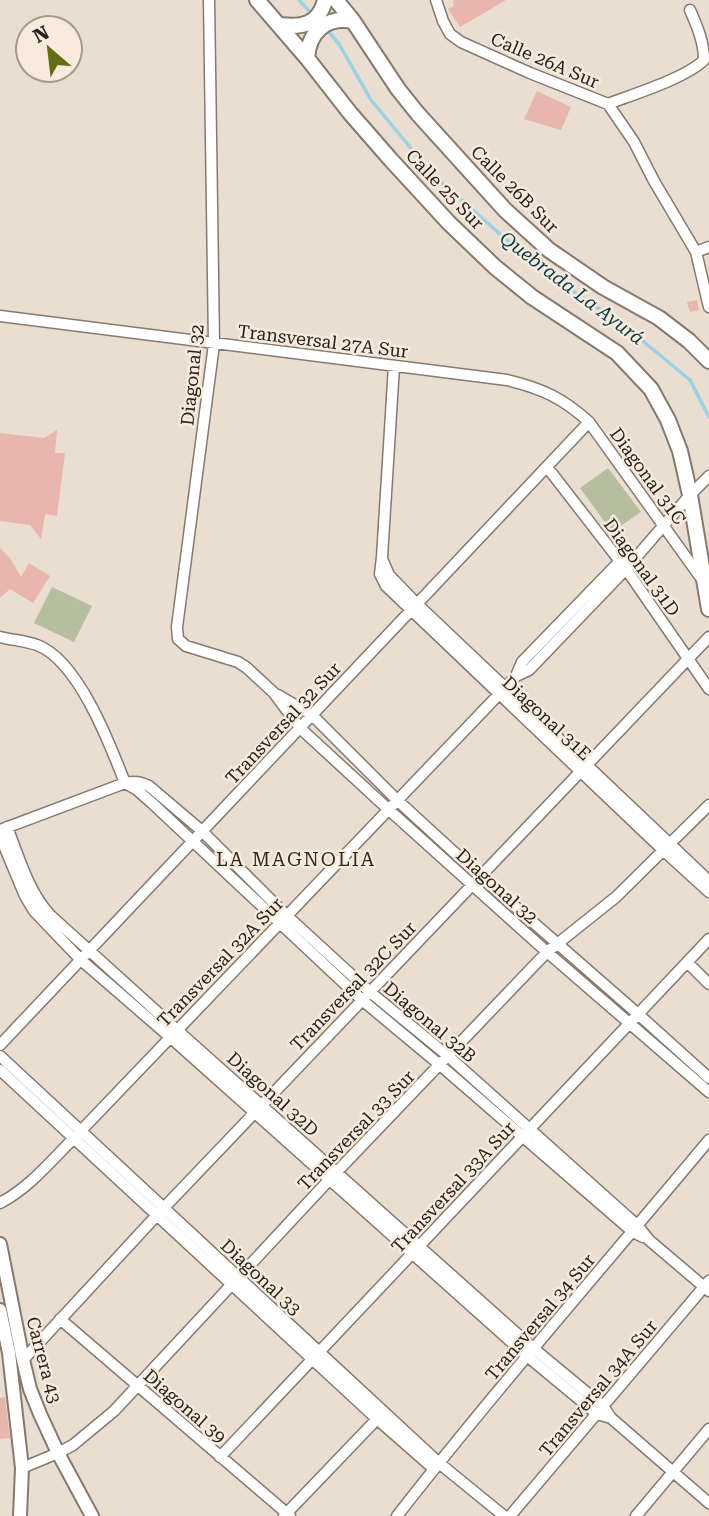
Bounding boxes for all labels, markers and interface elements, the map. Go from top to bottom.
north arrow [14,14,84,84]
text: N [29,21,53,48]
street label: Calle 26A Sur [488,28,602,92]
street label: Calle 26B Sur [467,141,563,237]
street label: Calle 25 Sur [402,145,488,233]
water label: Quebrada La Ayurá [495,226,649,350]
street label: Transversal 27A Sur [237,320,409,362]
street label: Diagonal 32 [176,323,208,427]
street label: Diagonal 31C [606,423,690,529]
street label: Diagonal 31D [599,514,685,620]
street label: Transversal 32 Sur [221,658,345,788]
street label: Diagonal 31E [498,672,596,764]
street label: Diagonal 32 [452,844,542,928]
district label: LA MAGNOLIA [216,848,376,871]
street label: Transversal 32A Sur [153,893,287,1031]
street label: Transversal 32C Sur [286,917,420,1055]
street label: Diagonal 32B [380,977,480,1067]
street label: Diagonal 32D [223,1047,323,1141]
street label: Transversal 33 Sur [293,1065,419,1195]
street label: Transversal 33A Sur [387,1117,519,1257]
street label: Diagonal 33 [217,1235,305,1319]
street label: Transversal 34 Sur [481,1249,599,1385]
street label: Carrera 43 [22,1314,66,1406]
street label: Transversal 34A Sur [535,1316,661,1460]
street label: Diagonal 39 [140,1365,230,1447]

